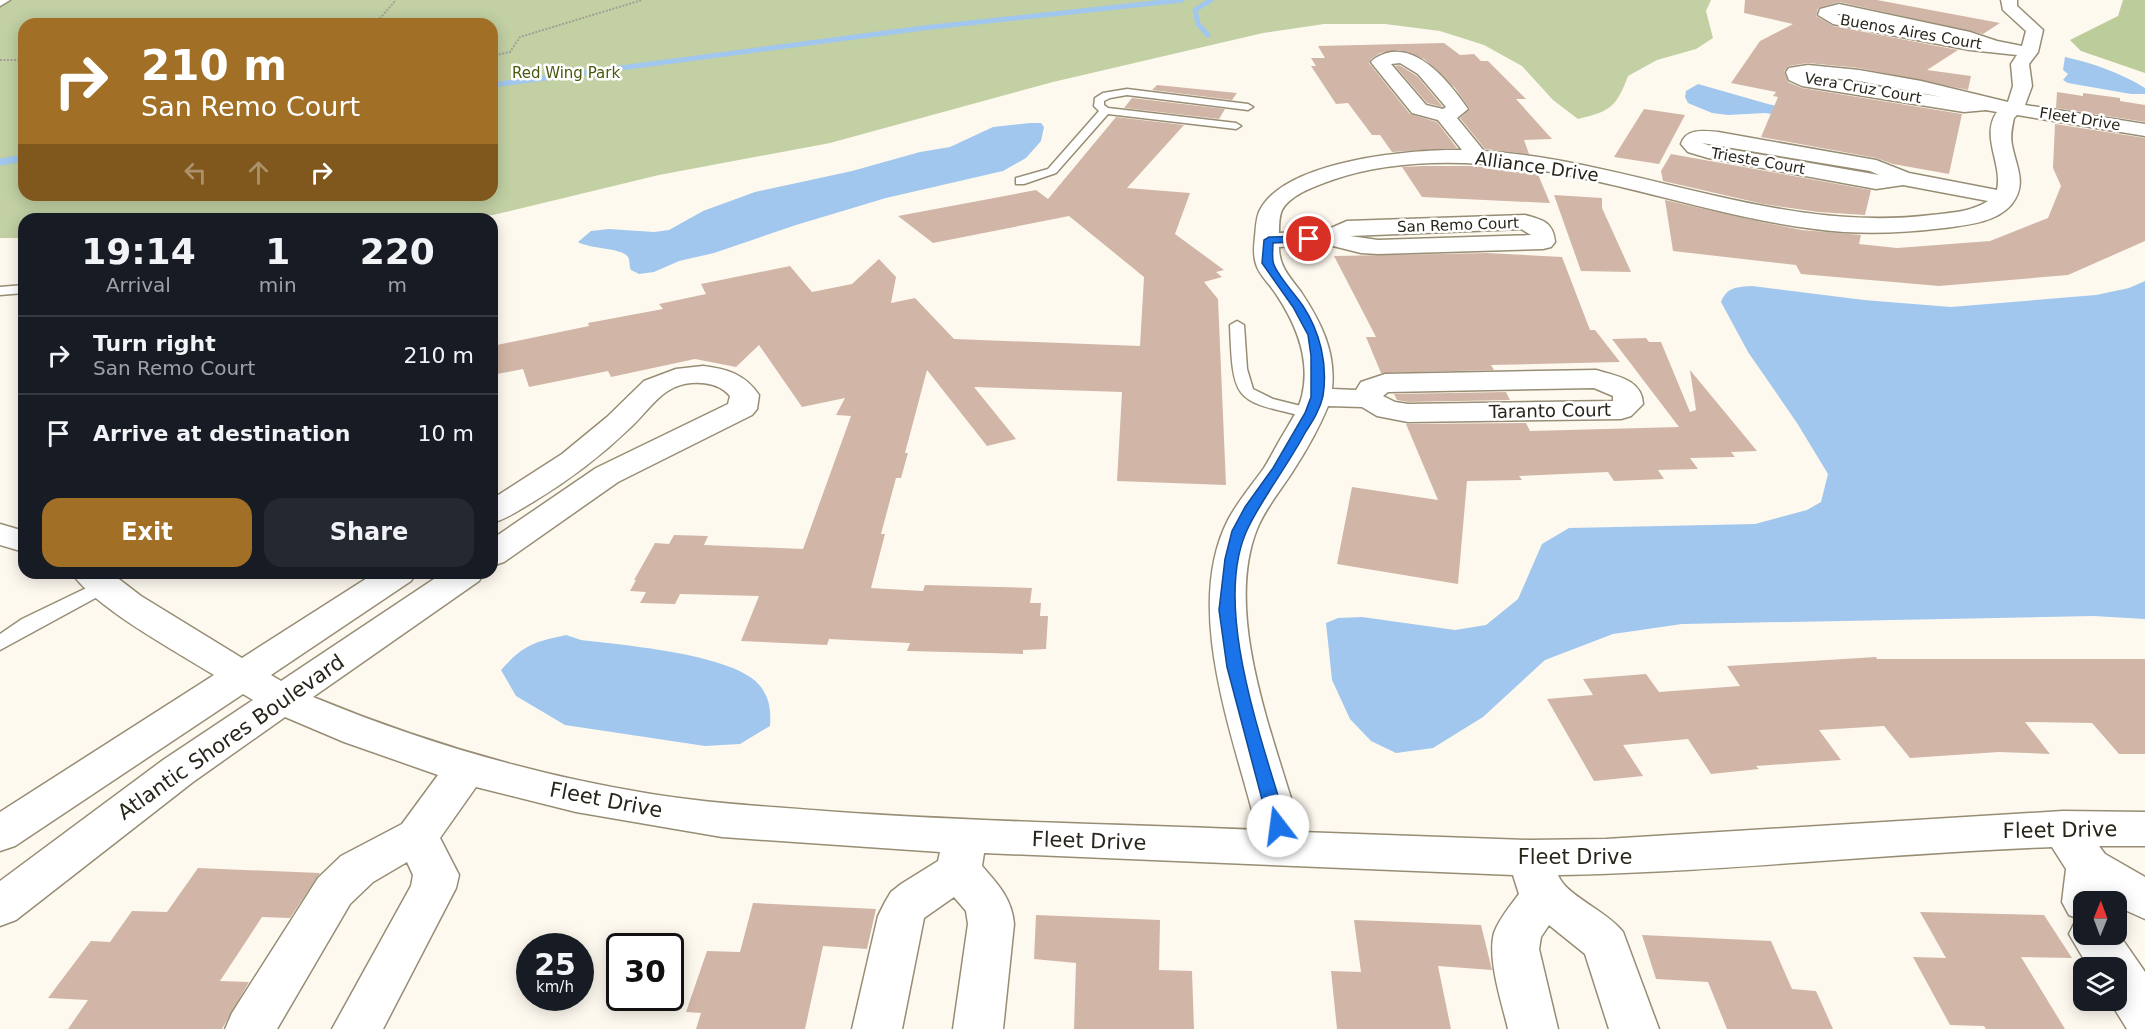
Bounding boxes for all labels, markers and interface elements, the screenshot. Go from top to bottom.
street label: Buenos Aires Court [1839,11,1983,53]
text: 210 m [141,41,287,90]
icon: right [42,42,120,120]
park label: Red Wing Park [512,64,620,82]
street label: Vera Cruz Court [1803,69,1923,107]
text: San Remo Court [141,91,360,122]
street label: Fleet Drive [2038,104,2122,134]
street label: Trieste Court [1708,144,1807,178]
street label: Alliance Drive [1474,147,1600,186]
icon: left [179,156,212,189]
icon: ahead [242,156,275,189]
icon: right [305,156,338,189]
pin [1283,213,1334,264]
street label: San Remo Court [1397,214,1519,236]
icon: arrive [1292,222,1325,255]
text: 19:14 [81,231,196,272]
text: 1 [265,231,290,272]
text: 220 [360,231,435,272]
text: Arrival [106,273,171,297]
text: min [259,273,297,297]
text: m [388,273,407,297]
text: Turn right [93,331,216,356]
icon: right [42,339,75,372]
text: 210 m [404,343,474,368]
text: San Remo Court [93,356,255,380]
street label: Taranto Court [1488,399,1611,422]
icon: arrive [42,417,75,450]
text: Arrive at destination [93,421,350,446]
text: 10 m [418,421,474,446]
button: Exit [42,498,252,567]
button: Share [264,498,474,567]
street label: Atlantic Shores Boulevard [113,649,349,825]
street label: Fleet Drive [547,777,665,823]
position arrow [1246,794,1310,858]
street label: Fleet Drive [2002,817,2118,843]
street label: Fleet Drive [1031,827,1147,855]
street label: Fleet Drive [1518,845,1632,869]
north arrow [2073,891,2127,945]
map controls [2073,891,2127,1011]
speed limit sign: 30 [606,933,684,1011]
text: 25 [534,947,576,982]
button: layers [2073,957,2127,1011]
text: km/h [536,978,574,996]

